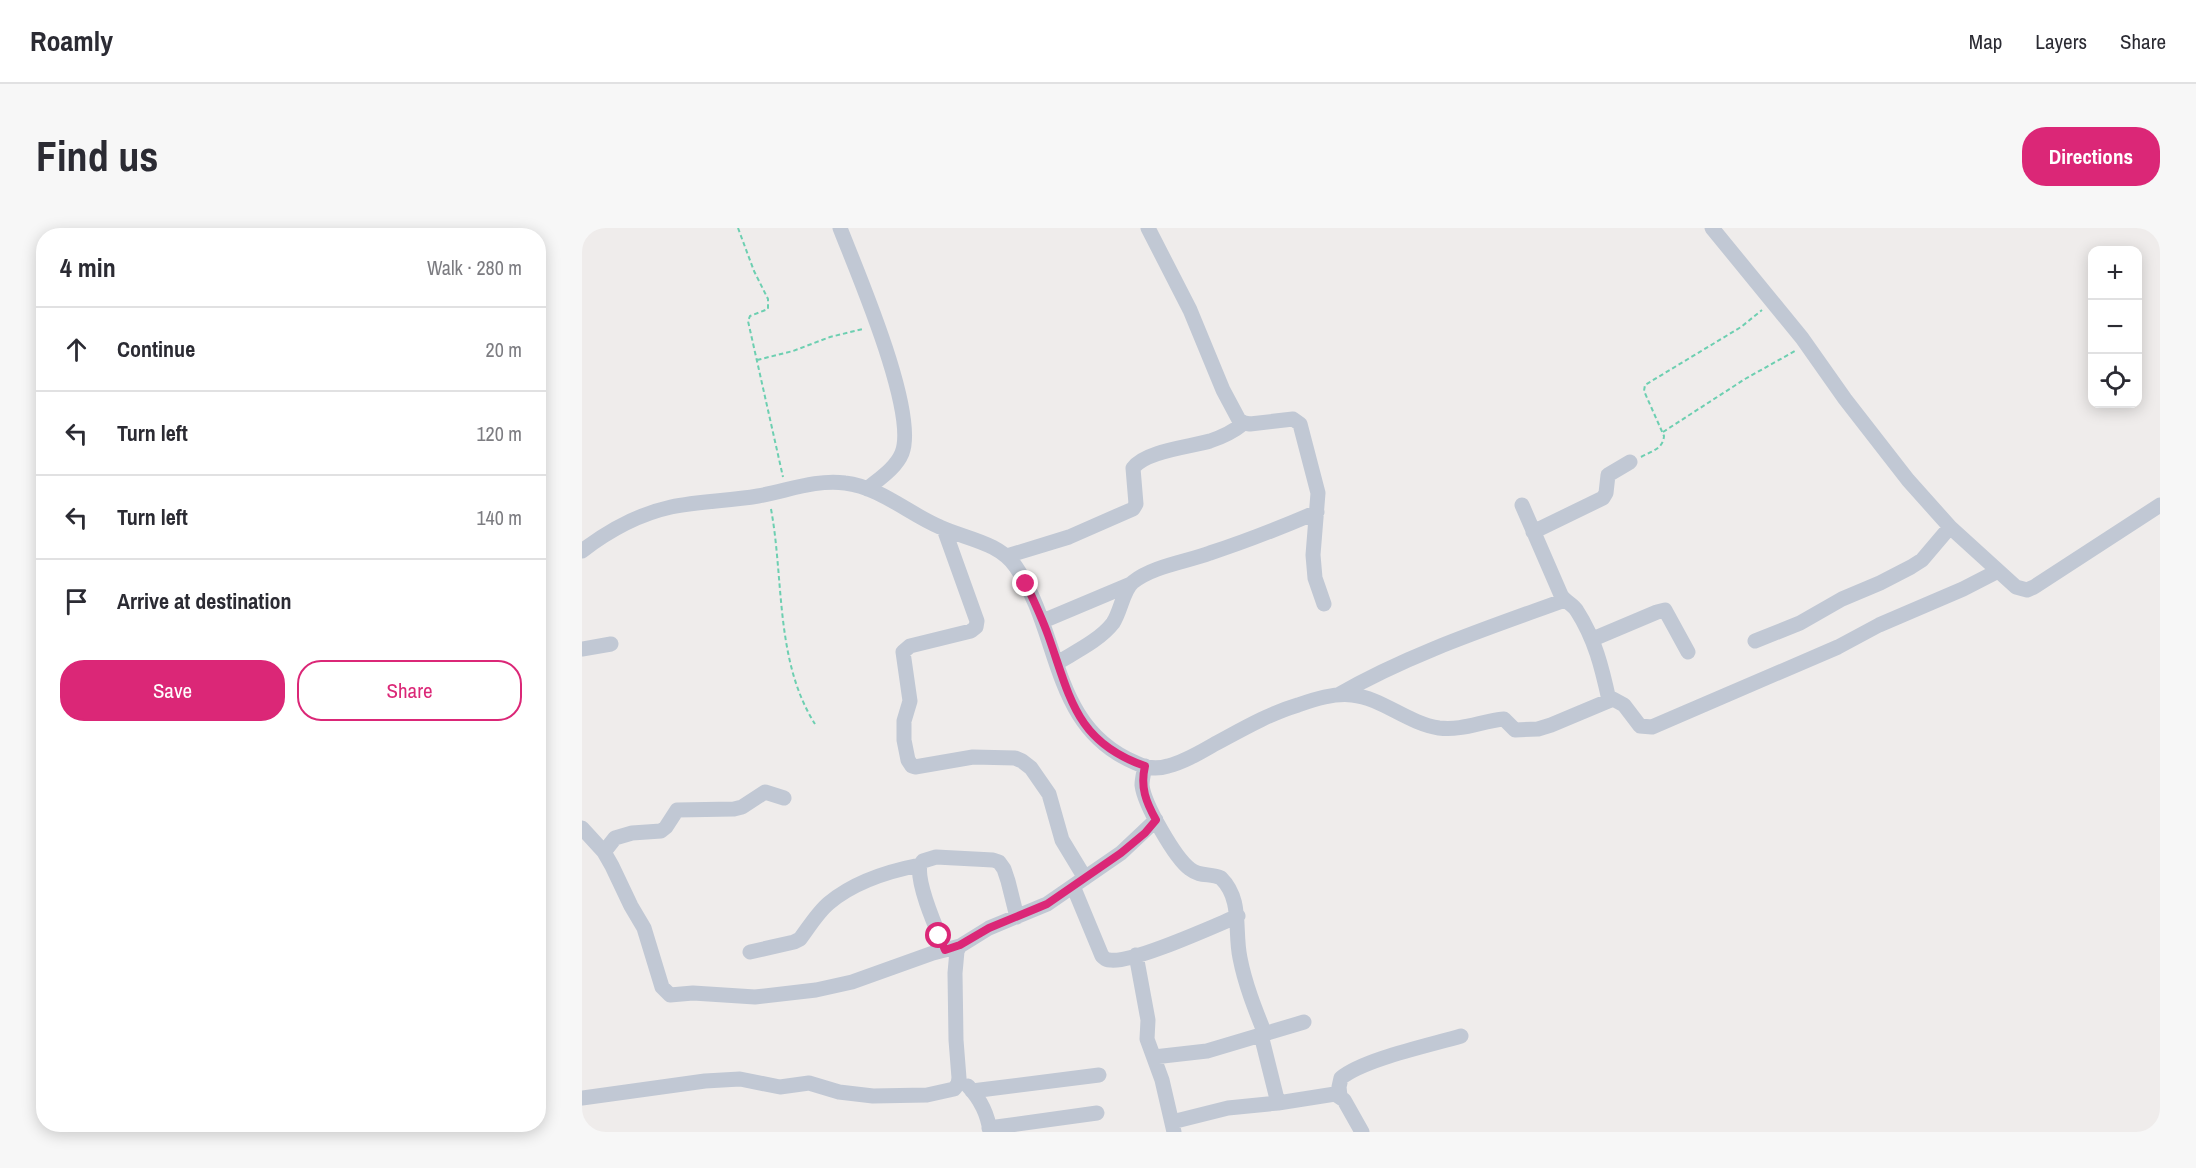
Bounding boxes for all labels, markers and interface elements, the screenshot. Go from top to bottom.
text: Roamly [30,22,113,60]
text: Map [1969,27,2002,56]
text: Layers [2035,27,2087,56]
text: Share [2120,27,2166,56]
button: Directions [2022,127,2160,186]
text: Find us [36,128,158,184]
map controls [2088,246,2142,408]
button: + [2088,246,2142,300]
text: 4 min [60,250,116,285]
text: Walk · 280 m [427,254,522,281]
button: − [2088,300,2142,354]
icon: ahead [60,333,93,366]
text: Continue [117,334,195,364]
text: 20 m [486,336,522,363]
button: locate [2088,354,2142,408]
icon: left [60,417,93,450]
text: Turn left [117,418,188,448]
text: 120 m [476,420,522,447]
icon: left [60,501,93,534]
text: Turn left [117,502,188,532]
text: 140 m [476,504,522,531]
route end [1012,570,1038,596]
icon: arrive [60,585,93,618]
text: Arrive at destination [117,586,291,616]
button: Save [60,660,285,721]
button: Share [297,660,522,721]
route start [925,922,951,948]

